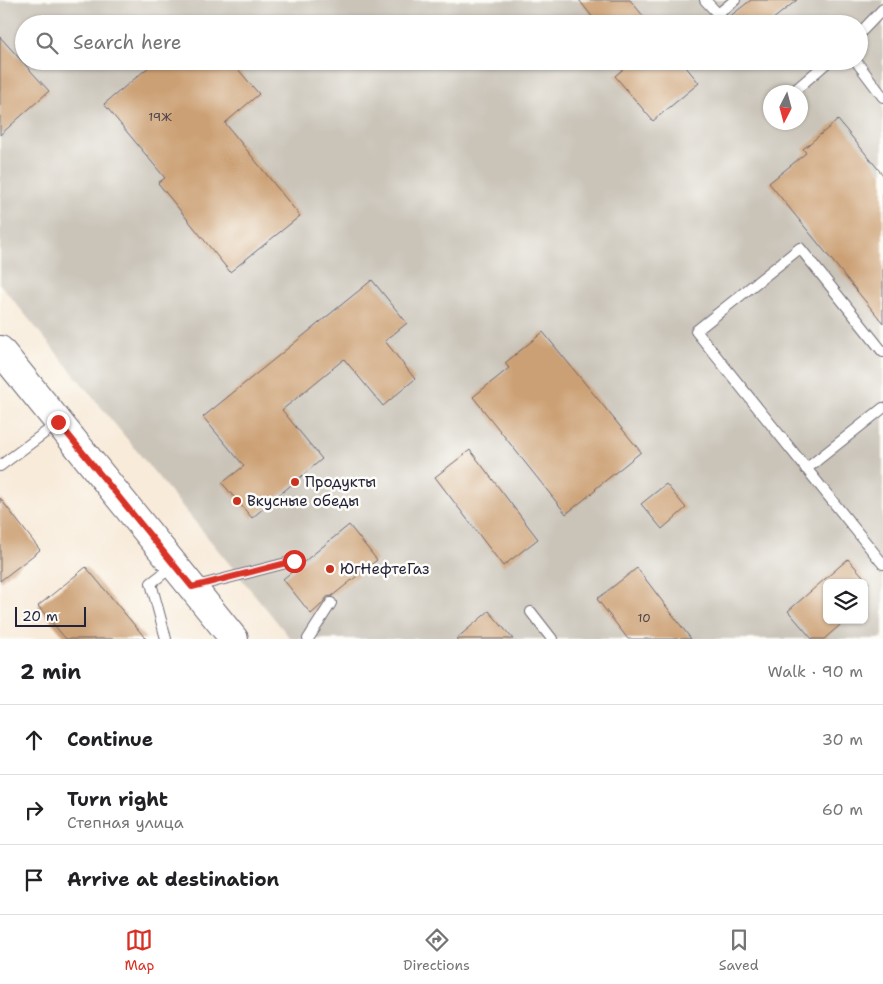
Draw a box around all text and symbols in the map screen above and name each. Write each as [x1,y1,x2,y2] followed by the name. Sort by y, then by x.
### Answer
[15,15,868,70] search box
[33,29,61,57] icon: search
[73,30,182,55] text: Search here
[763,85,808,130] north arrow
[148,109,172,125] house number: 19Ж
[47,411,70,434] route end
[305,472,376,492] place label: Продукты
[289,476,301,488] marker: Продукты
[247,491,359,511] place label: Вкусные обеды
[231,495,243,507] marker: Вкусные обеды
[283,550,306,573] route start
[340,559,430,579] place label: ЮгНефтеГаз
[324,563,336,575] marker: ЮгНефтеГаз
[823,579,868,624] map controls
[823,579,868,624] button: layers
[15,604,86,627] scale bar
[22,607,58,625] text: 20 m
[637,610,651,626] house number: 10
[20,658,81,686] text: 2 min
[768,661,863,682] text: Walk · 90 m
[20,726,48,754] icon: ahead
[67,727,153,752] text: Continue
[822,729,863,750] text: 30 m
[67,787,168,812] text: Turn right
[20,796,48,824] icon: right
[822,799,863,820] text: 60 m
[67,812,184,833] text: Степная улица
[20,866,48,894] icon: arrive
[67,867,279,892] text: Arrive at destination
[124,926,154,974] tab: Map
[403,926,470,974] tab: Directions
[719,926,759,974] tab: Saved

